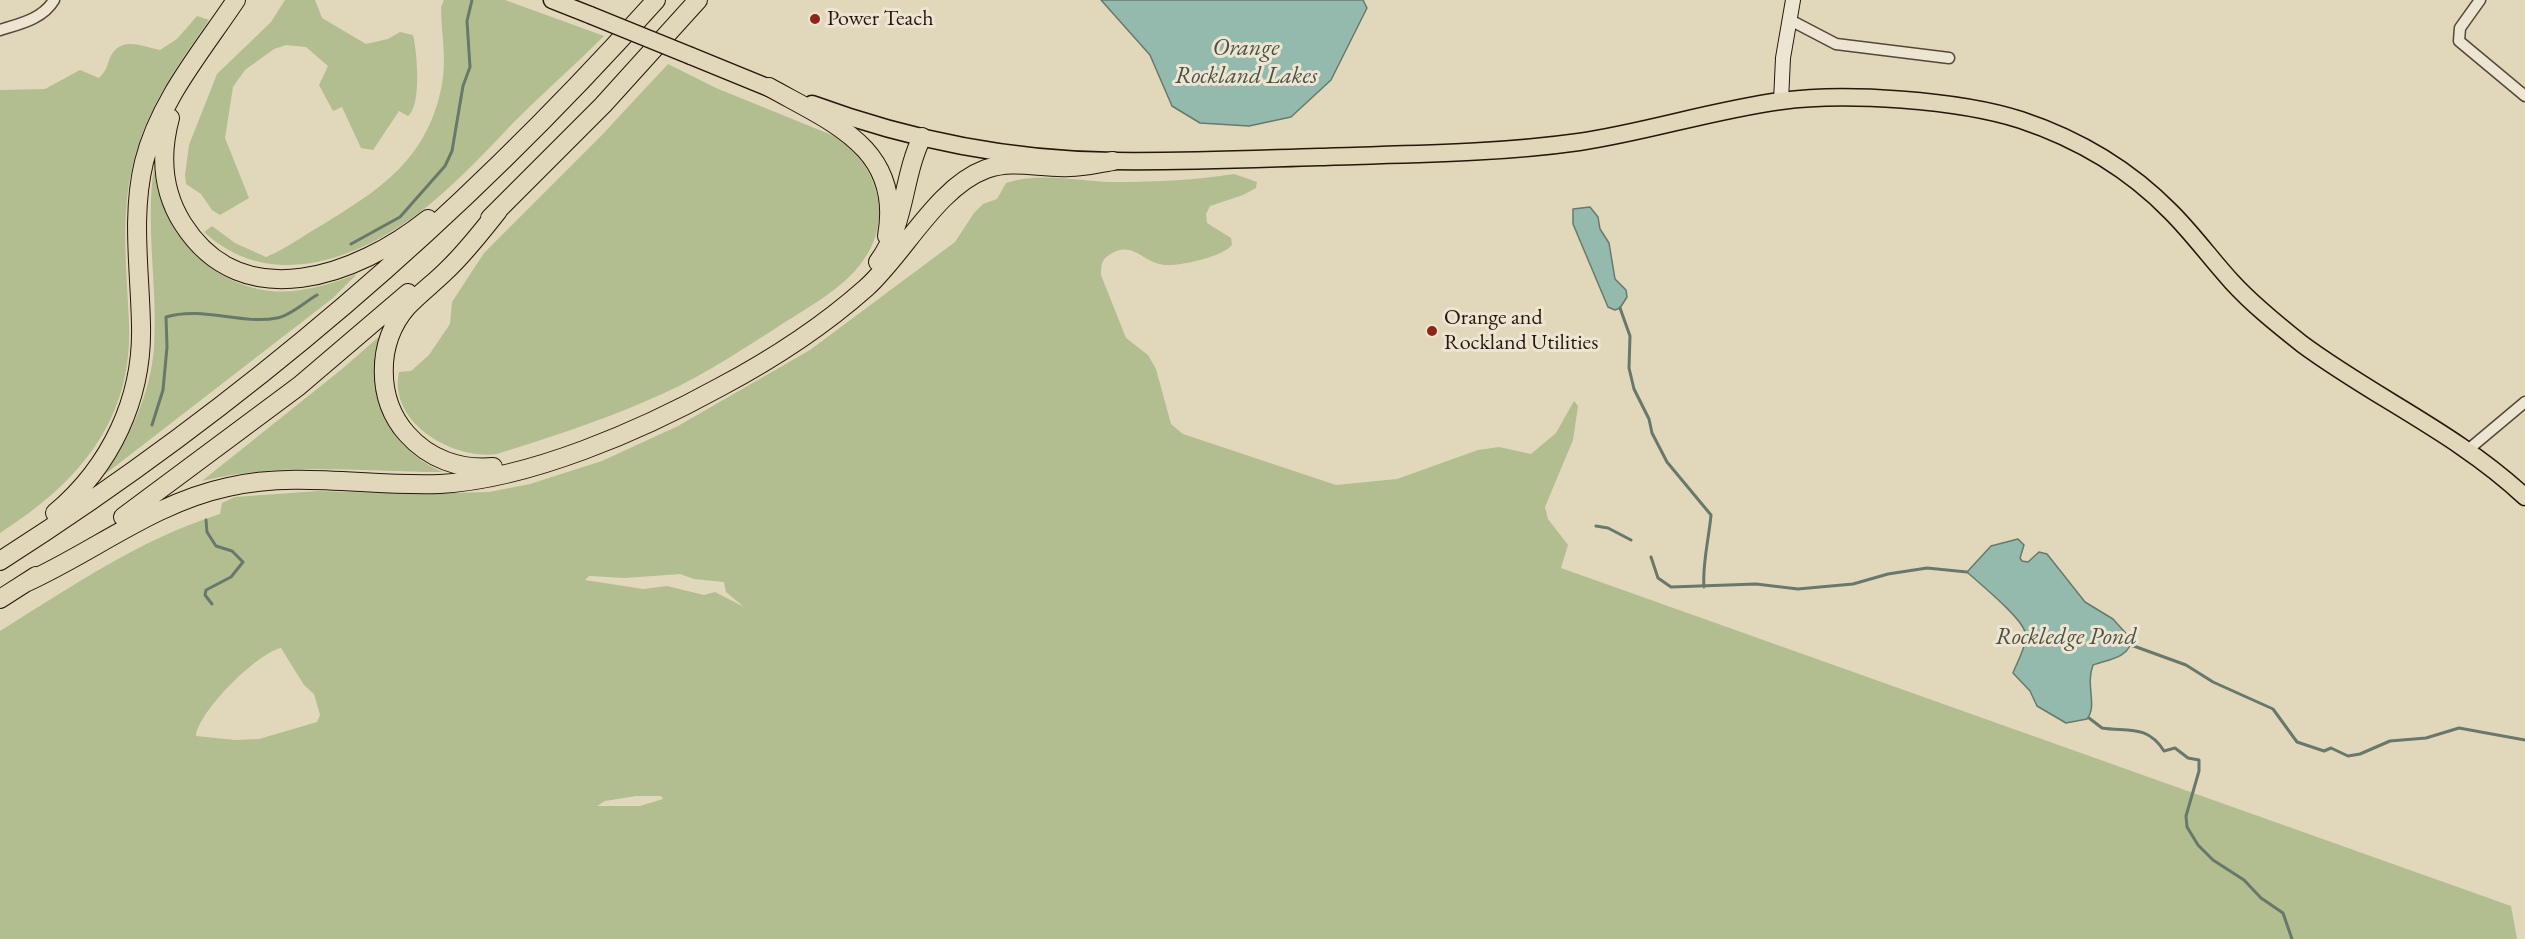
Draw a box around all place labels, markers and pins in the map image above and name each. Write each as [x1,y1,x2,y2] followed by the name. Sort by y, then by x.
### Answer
[827,6,934,32] place label: Power Teach
[808,12,822,26] marker: Power Teach
[1444,305,1598,356] place label: Orange and Rockland Utilities
[1425,324,1439,338] marker: Orange and Rockland Utilities

